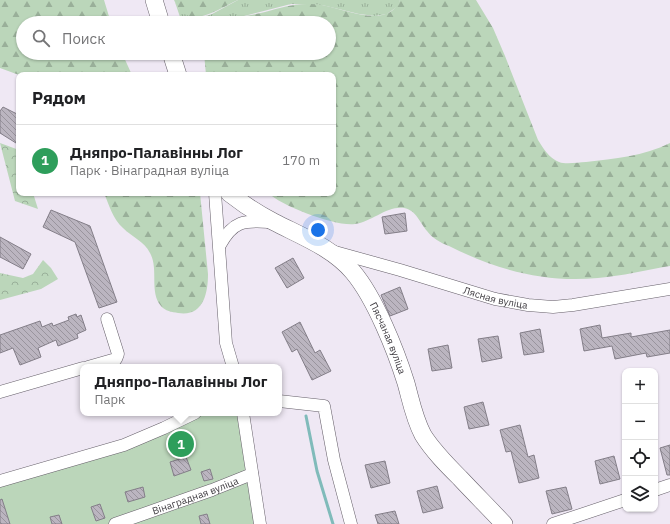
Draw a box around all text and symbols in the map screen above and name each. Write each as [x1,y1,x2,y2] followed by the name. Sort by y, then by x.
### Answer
[16,16,336,60] search box
[30,27,52,49] icon: search
[62,29,105,48] text: Поиск
[32,87,86,109] text: Рядом
[70,143,243,162] text: Дняпро-Палавінны Лог
[41,152,49,169] text: 1
[282,152,320,169] text: 170 m
[70,162,229,179] text: Парк · Вінаградная вуліца
[308,220,328,240] your location
[462,283,530,311] street label: Лясная вуліца
[367,300,409,376] street label: Пясчаная вуліца
[80,364,282,416] popup
[622,368,658,512] map controls
[622,368,658,404] button: +
[95,372,267,391] text: Дняпро-Палавінны Лог
[95,391,125,408] text: Парк
[622,404,658,440] button: −
[168,429,194,459] pin: 1
[622,440,658,476] button: locate
[150,473,241,517] street label: Вінаградная вуліца
[622,476,658,512] button: layers

